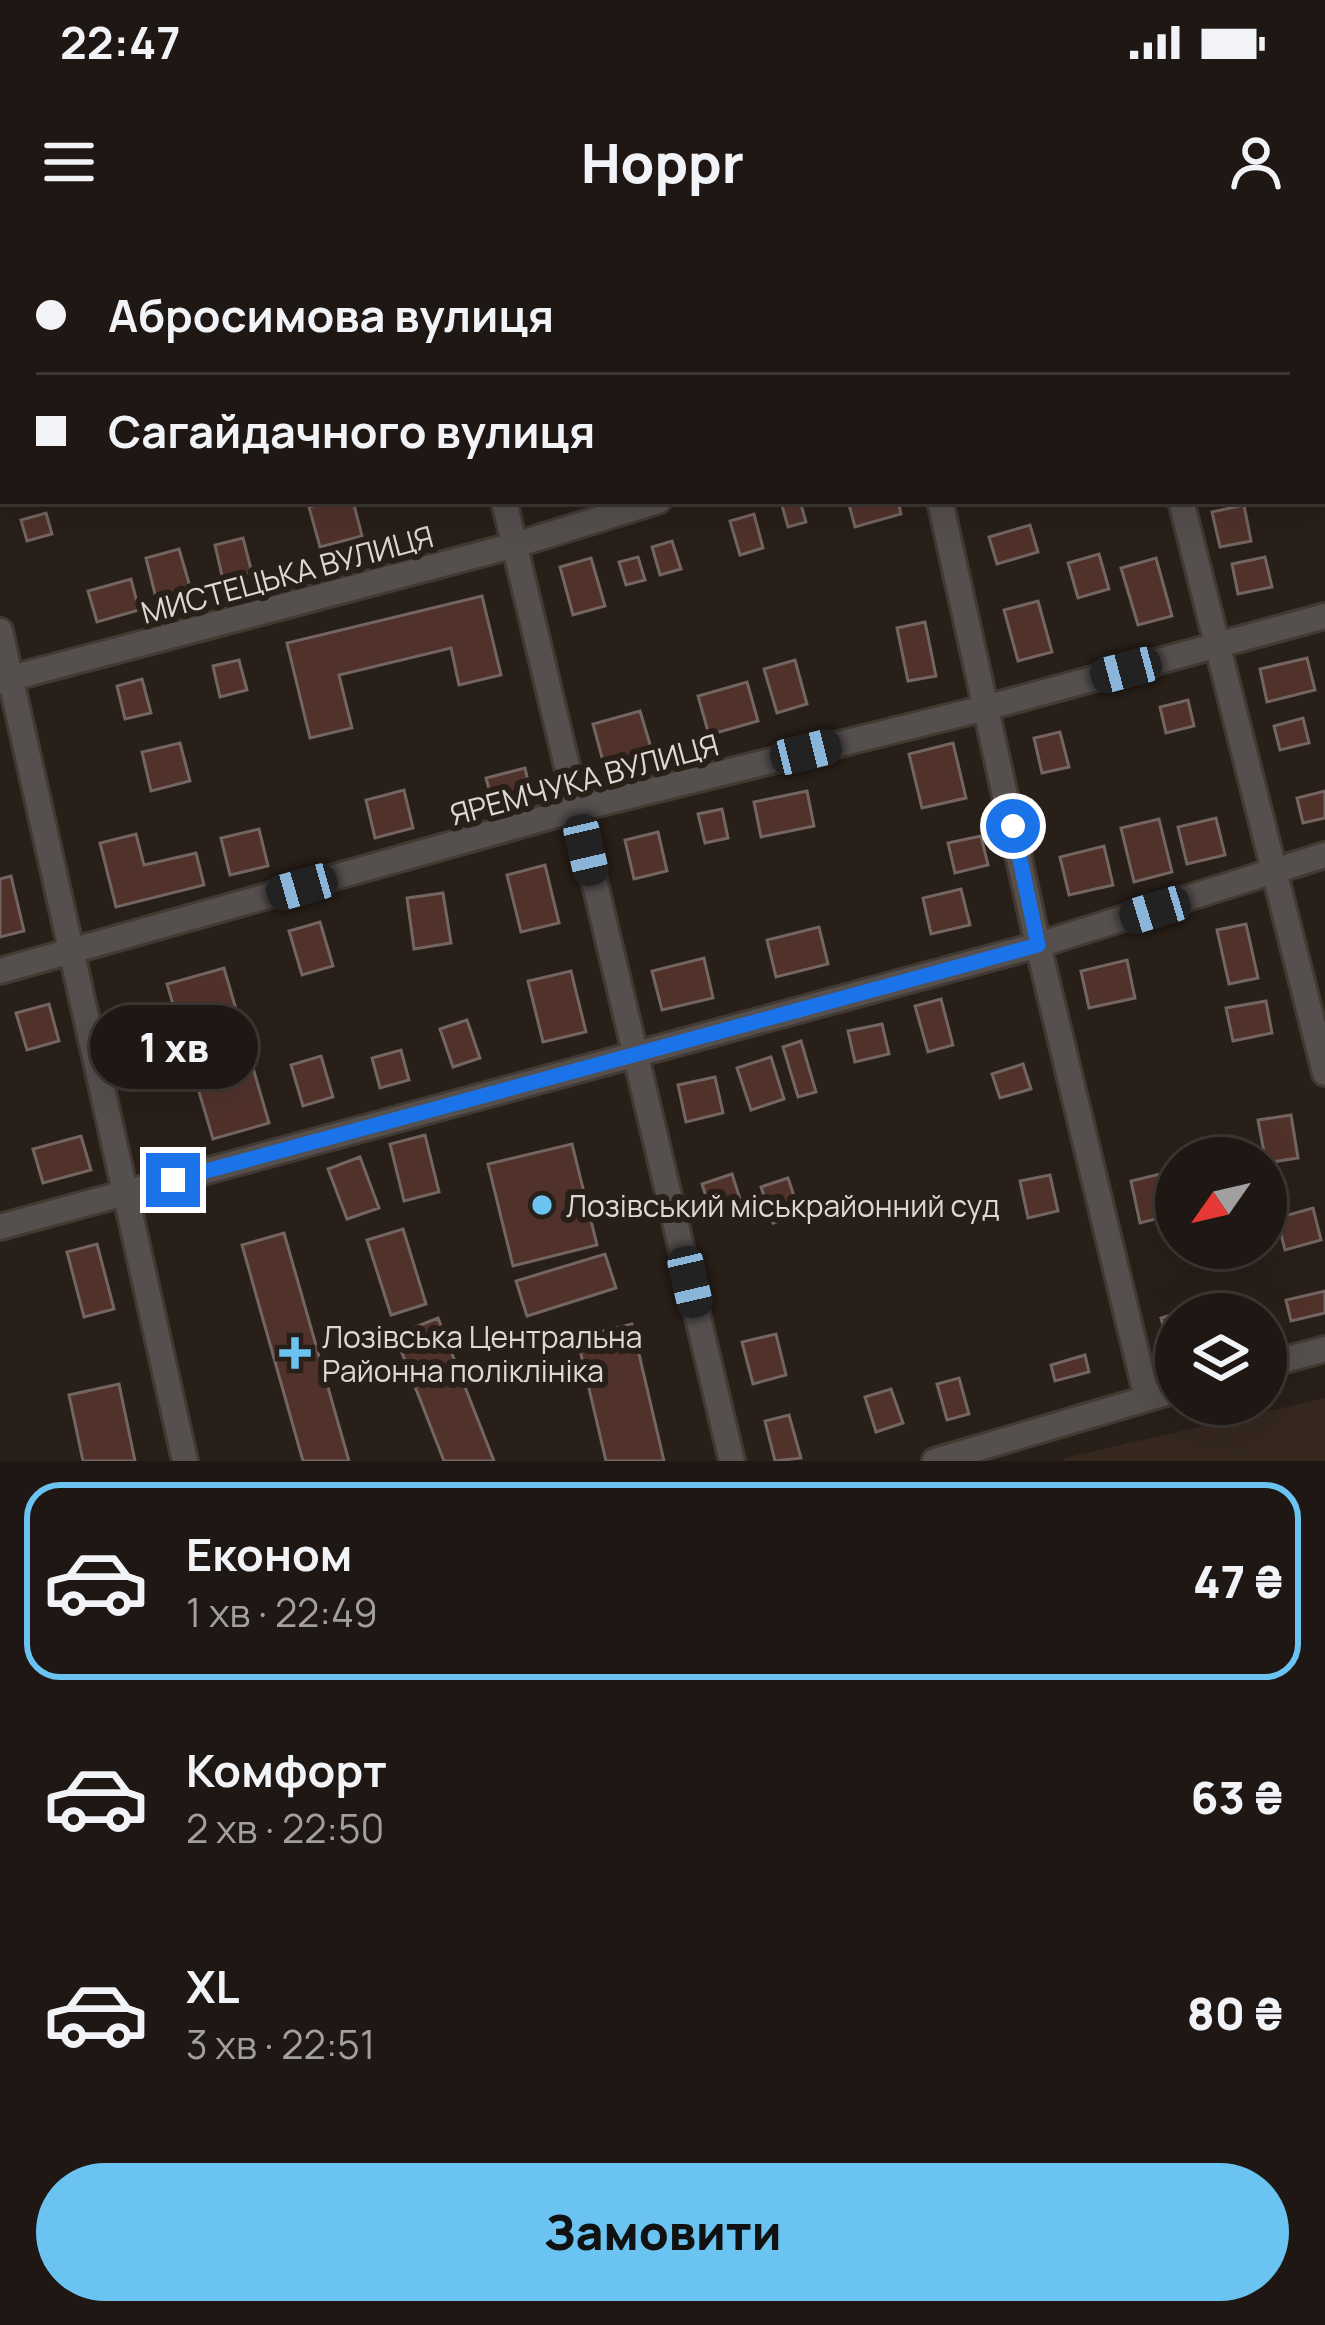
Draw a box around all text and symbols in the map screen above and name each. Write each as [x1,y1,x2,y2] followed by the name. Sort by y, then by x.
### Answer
[60,11,180,73] text: 22:47
[581,125,744,199] text: Hoppr
[36,129,102,195] icon: menu
[1223,129,1289,195] icon: person
[108,284,554,346] text: Абросимова вулиця
[108,400,595,462] text: Сагайдачного вулиця
[136,515,438,633] street label: МИСТЕЦЬКА ВУЛИЦЯ
[1087,643,1165,697] car
[445,723,723,835] street label: ЯРЕМЧУКА ВУЛИЦЯ
[767,726,845,778] car
[986,799,1040,853] route start
[560,811,612,889] car
[262,860,342,914] car
[1115,882,1195,938] car
[89,1006,257,1090] callout: 1 хв
[139,1020,209,1074] text: 1 хв
[1155,1137,1287,1269] north arrow
[1155,1137,1287,1425] map controls
[146,1153,200,1207] route end
[566,1185,1000,1226] place label: Лозівський міськрайонний суд
[529,1192,555,1218] marker: Лозівський міськрайонний суд
[664,1243,716,1321] car
[1155,1293,1287,1425] button: layers
[322,1316,643,1391] place label: Лозівська Центральна Районна поліклініка
[279,1337,311,1369] marker: Лозівська Центральна Районна поліклініка
[186,1523,352,1585] text: Економ
[42,1527,150,1635] icon: car
[1193,1550,1283,1612] text: 47 ₴
[186,1585,378,1639] text: 1 хв · 22:49
[186,1739,387,1801] text: Комфорт
[42,1743,150,1851] icon: car
[1191,1766,1283,1828] text: 63 ₴
[186,1801,384,1855] text: 2 хв · 22:50
[186,1955,240,2017] text: XL
[42,1959,150,2067] icon: car
[1187,1982,1283,2044] text: 80 ₴
[186,2017,375,2071] text: 3 хв · 22:51
[36,2163,1289,2301] button: Замовити

